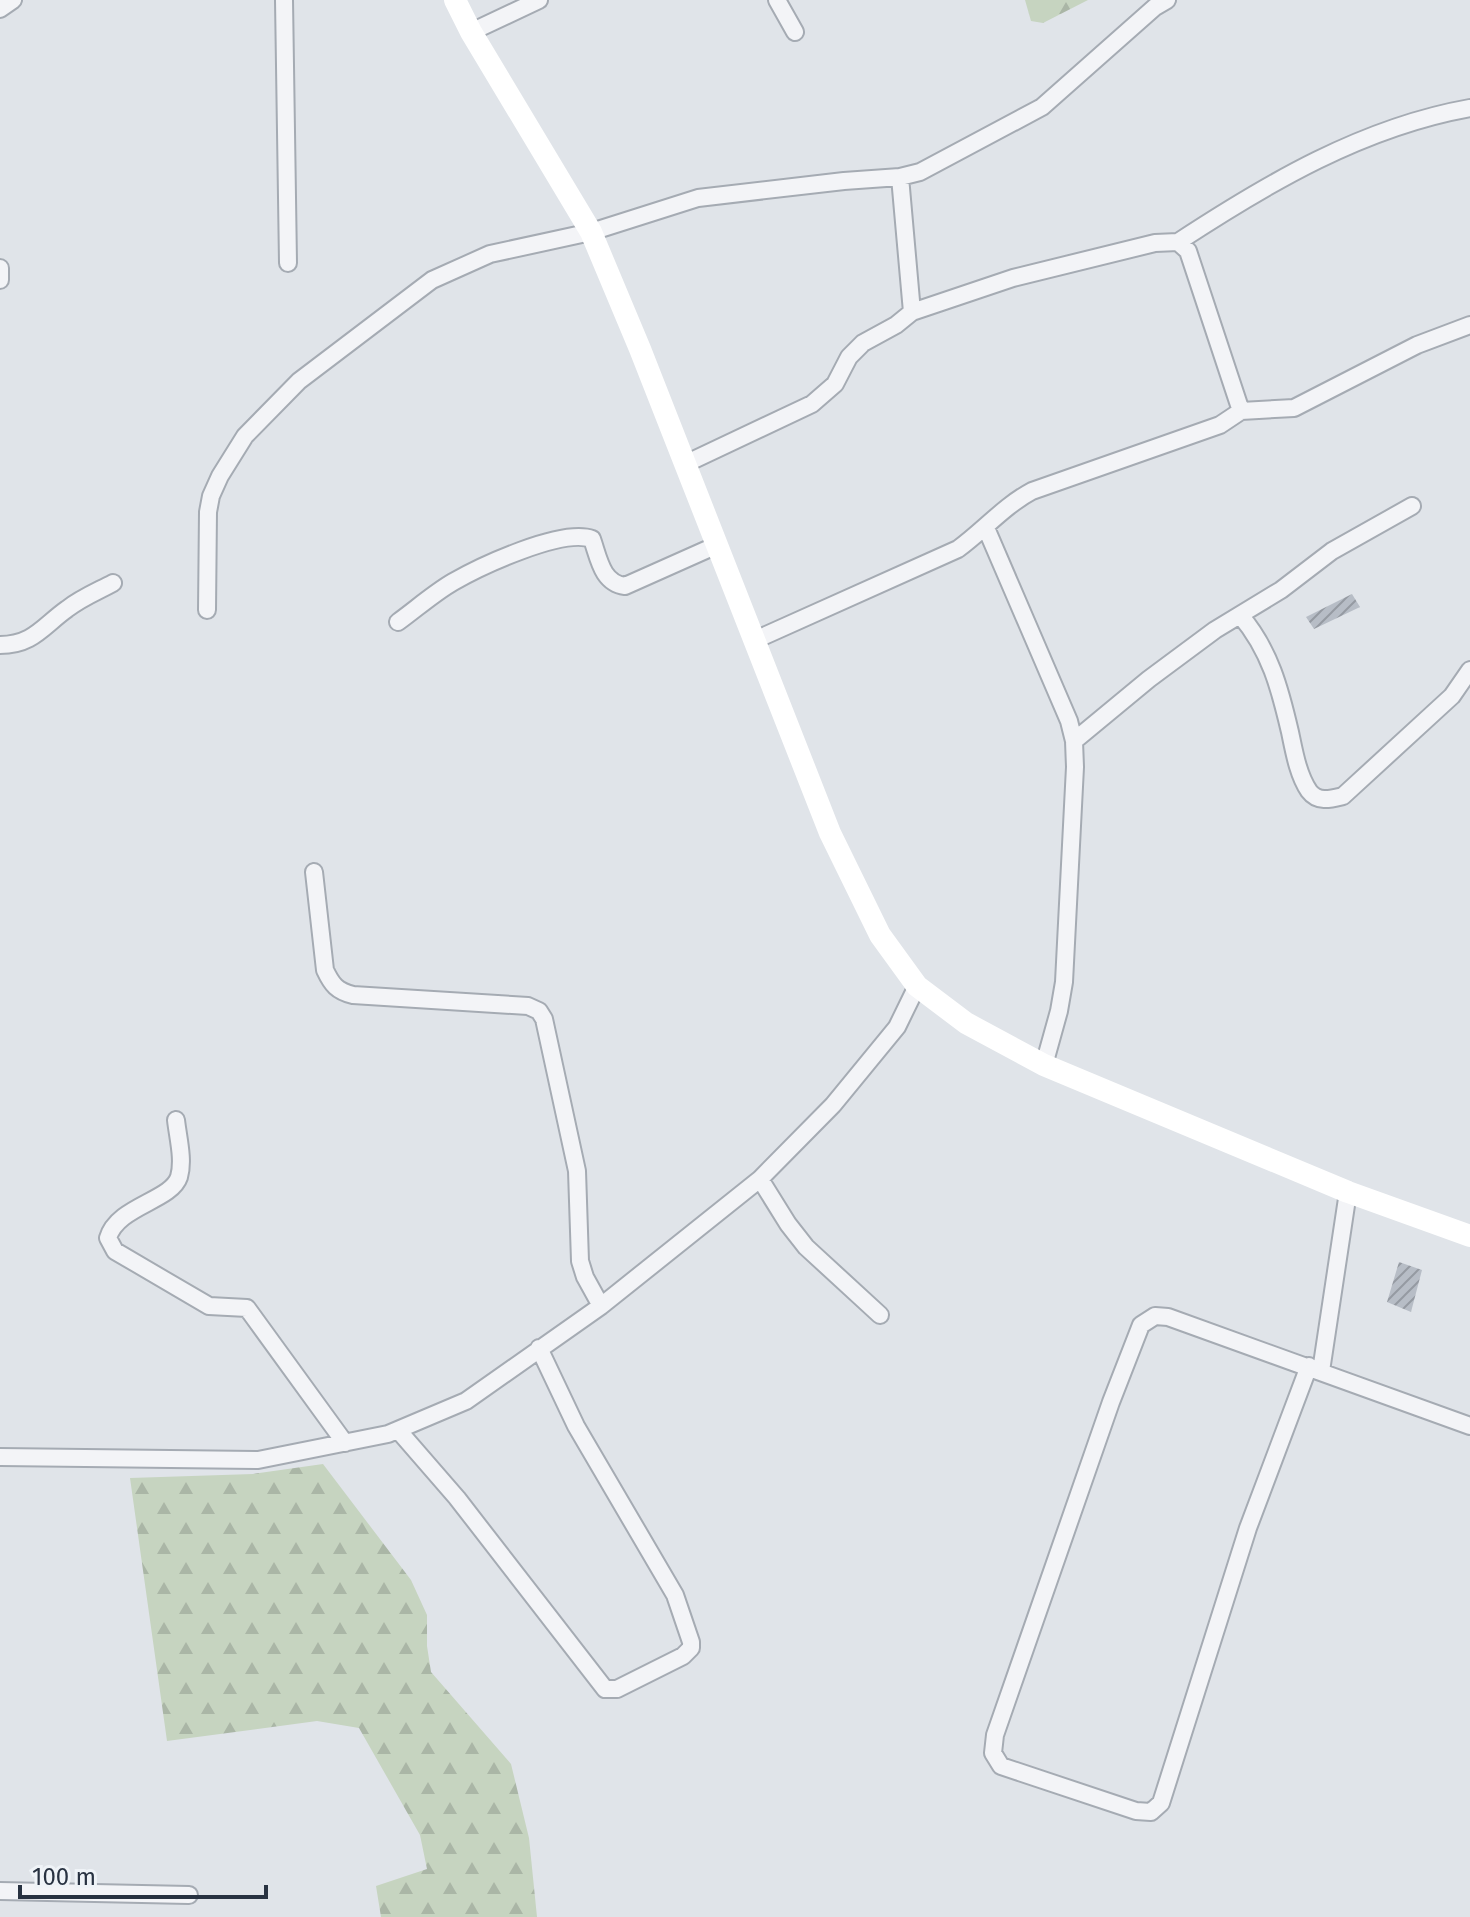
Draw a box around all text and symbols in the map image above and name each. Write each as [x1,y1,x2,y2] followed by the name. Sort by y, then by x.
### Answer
[20,1849,266,1899] scale bar
[32,1863,96,1891] text: 100 m

